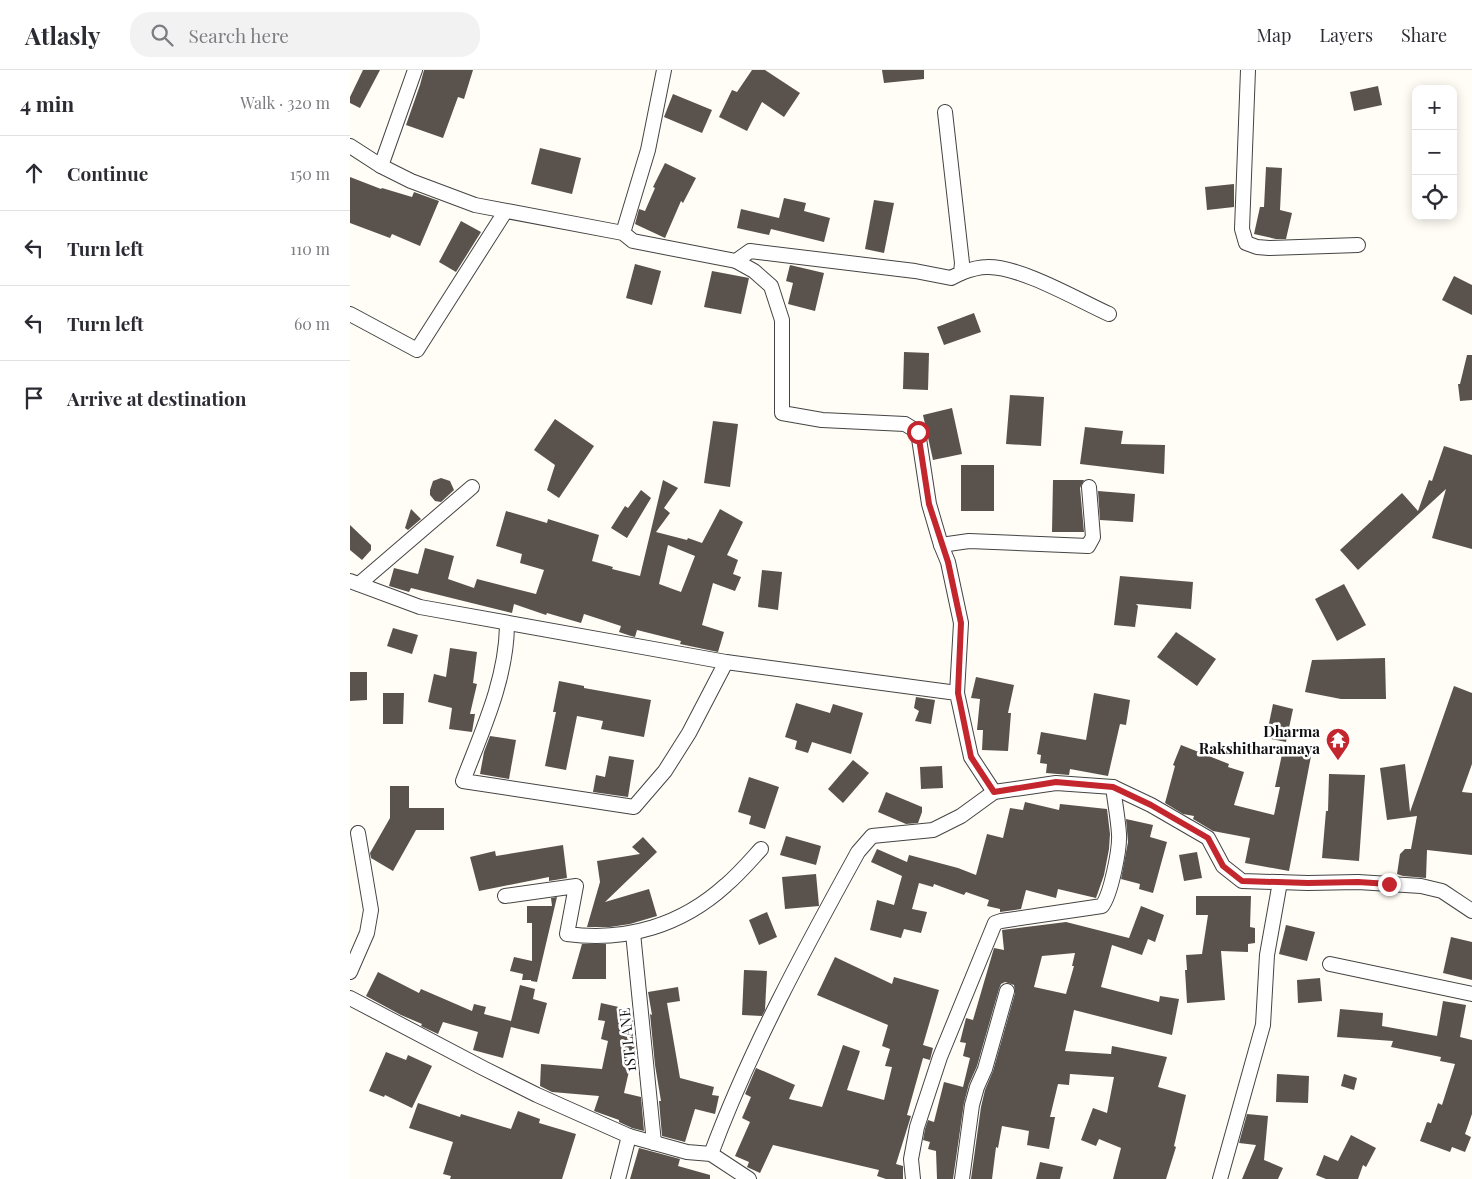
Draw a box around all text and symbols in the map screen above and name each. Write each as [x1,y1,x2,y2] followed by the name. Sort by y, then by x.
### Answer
[130,12,480,57] search box
[25,19,100,51] text: Atlasly
[148,21,176,49] icon: search
[188,22,289,48] text: Search here
[1256,23,1291,47] text: Map
[1319,23,1373,47] text: Layers
[1401,23,1447,47] text: Share
[1412,85,1457,220] map controls
[1412,85,1457,130] button: +
[20,89,74,117] text: 4 min
[240,92,330,113] text: Walk · 320 m
[1412,130,1457,175] button: −
[20,159,48,187] icon: ahead
[67,160,148,186] text: Continue
[290,163,330,184] text: 150 m
[1412,175,1457,220] button: locate
[20,234,48,262] icon: left
[67,235,144,261] text: Turn left
[290,238,330,259] text: 110 m
[20,309,48,337] icon: left
[67,310,144,336] text: Turn left
[294,313,330,334] text: 60 m
[20,384,48,412] icon: arrive
[67,385,247,411] text: Arrive at destination
[907,421,930,444] route start
[1199,721,1320,758] place label: Dharma Rakshitharamaya
[1325,727,1351,761] temple icon: Dharma Rakshitharamaya
[1378,873,1401,896] route end
[614,1007,640,1073] street label: 1ST LANE

